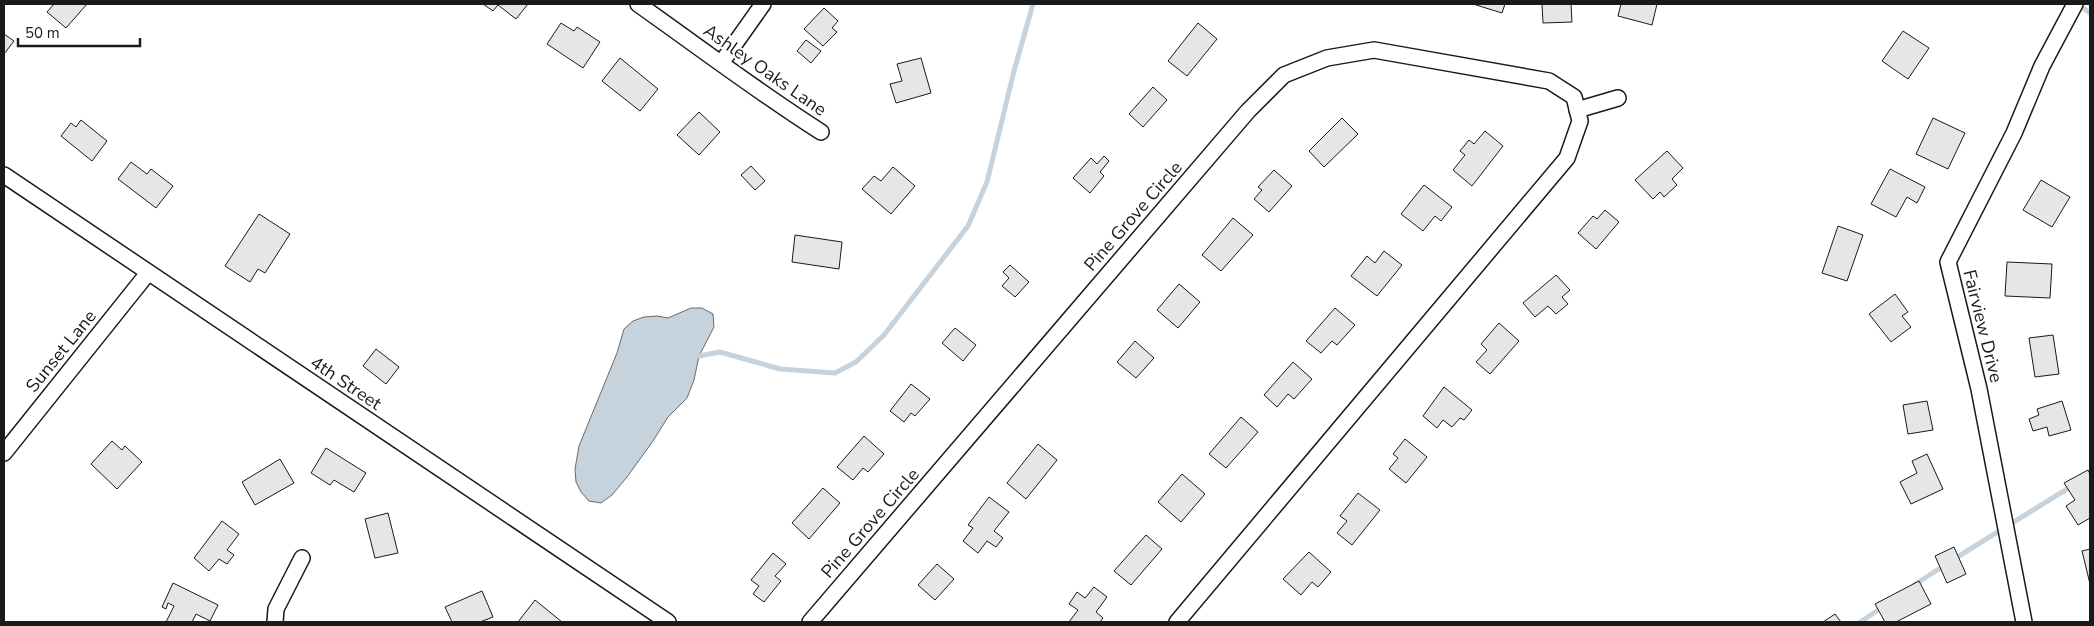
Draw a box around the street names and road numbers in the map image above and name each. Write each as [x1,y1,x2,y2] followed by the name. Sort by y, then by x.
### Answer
[699,19,831,121] street label: Ashley Oaks Lane
[1079,156,1187,276] street label: Pine Grove Circle
[1957,267,2009,385] street label: Fairview Drive
[20,305,102,397] street label: Sunset Lane
[306,350,387,416] street label: 4th Street
[816,463,924,583] street label: Pine Grove Circle

